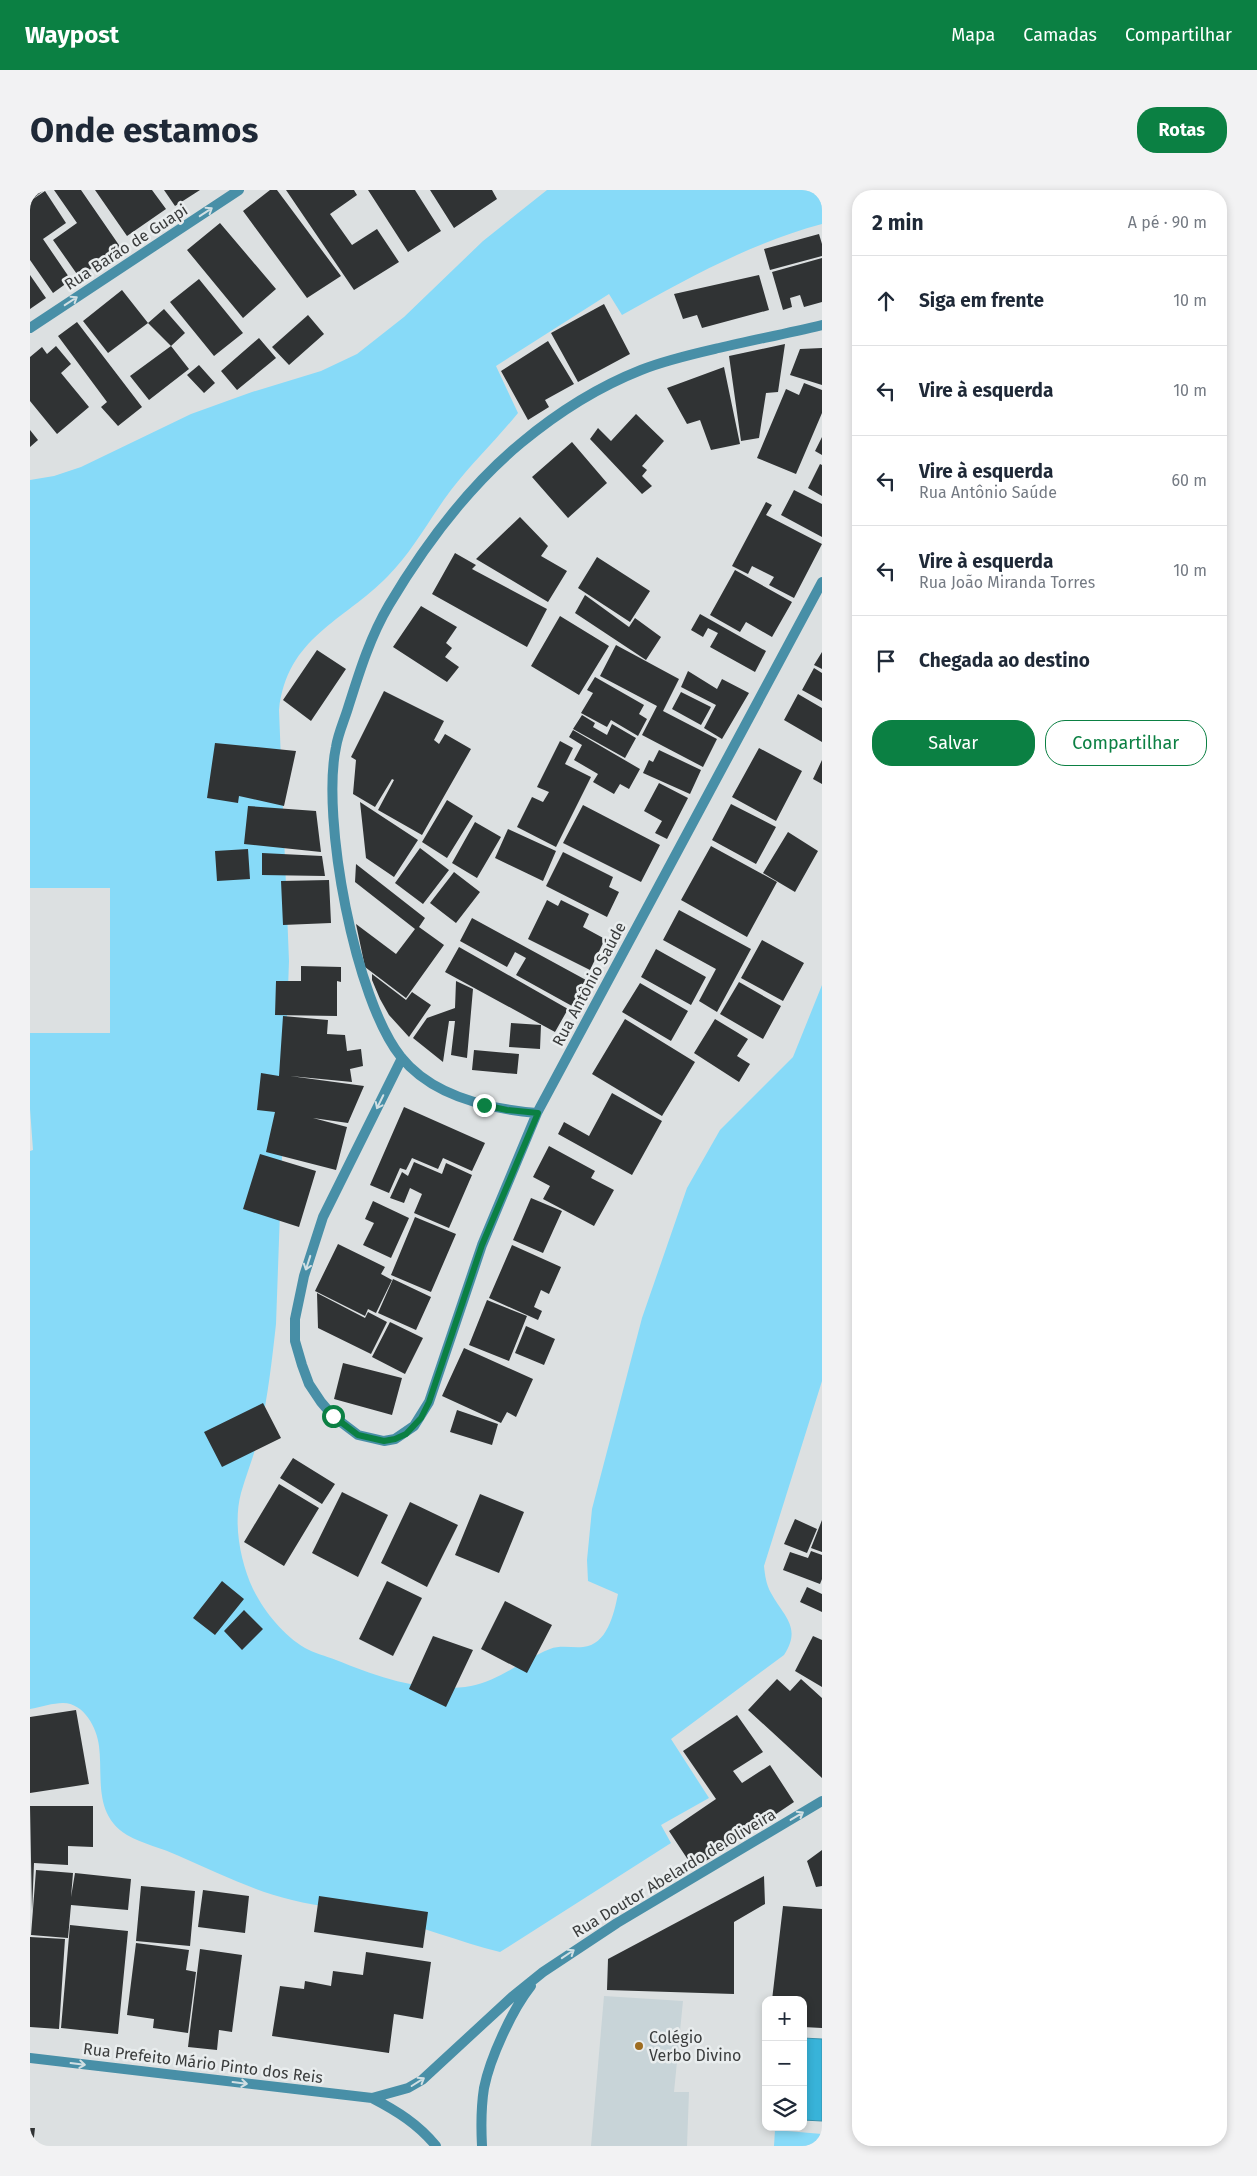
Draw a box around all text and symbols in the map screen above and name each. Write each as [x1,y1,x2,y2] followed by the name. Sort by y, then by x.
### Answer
[25,21,119,49] text: Waypost
[951,24,995,46] text: Mapa
[1023,24,1097,46] text: Camadas
[1125,24,1232,46] text: Compartilhar
[1137,107,1227,153] button: Rotas
[30,109,258,151] text: Onde estamos
[61,200,191,294] street label: Rua Barão de Guapi
[199,207,213,217] one-way arrow
[872,210,924,236] text: 2 min
[1128,213,1207,232] text: A pé · 90 m
[872,287,900,315] icon: ahead
[919,289,1044,312] text: Siga em frente
[1173,291,1207,310] text: 10 m
[63,296,77,306] one-way arrow
[872,377,900,405] icon: left
[919,379,1053,402] text: Vire à esquerda
[1173,381,1207,400] text: 10 m
[919,460,1053,483] text: Vire à esquerda
[872,467,900,495] icon: left
[1172,471,1207,490] text: 60 m
[919,483,1057,502] text: Rua Antônio Saúde
[919,550,1053,573] text: Vire à esquerda
[872,557,900,585] icon: left
[1173,561,1207,580] text: 10 m
[919,573,1095,592] text: Rua João Miranda Torres
[872,647,900,675] icon: arrive
[919,649,1090,672] text: Chegada ao destino
[872,720,1035,766] button: Salvar
[1045,720,1207,766] button: Compartilhar
[548,919,630,1049] street label: Rua Antônio Saúde
[375,1094,384,1109] one-way arrow
[473,1094,496,1117] route end
[303,1255,312,1271] one-way arrow
[322,1405,345,1428] route start
[569,1805,779,1941] street label: Rua Doutor Abelardo de Oliveira
[789,1811,803,1821] one-way arrow
[561,1949,575,1960] one-way arrow
[762,1996,807,2131] map controls
[762,1996,807,2041] button: +
[649,2028,741,2065] place label: Colégio Verbo Divino
[82,2039,324,2087] street label: Rua Prefeito Mário Pinto dos Reis
[633,2040,645,2052] marker: Colégio Verbo Divino
[762,2041,807,2086] button: −
[70,2059,86,2069] one-way arrow
[410,2076,424,2086] one-way arrow
[232,2078,248,2088] one-way arrow
[762,2086,807,2131] button: layers

